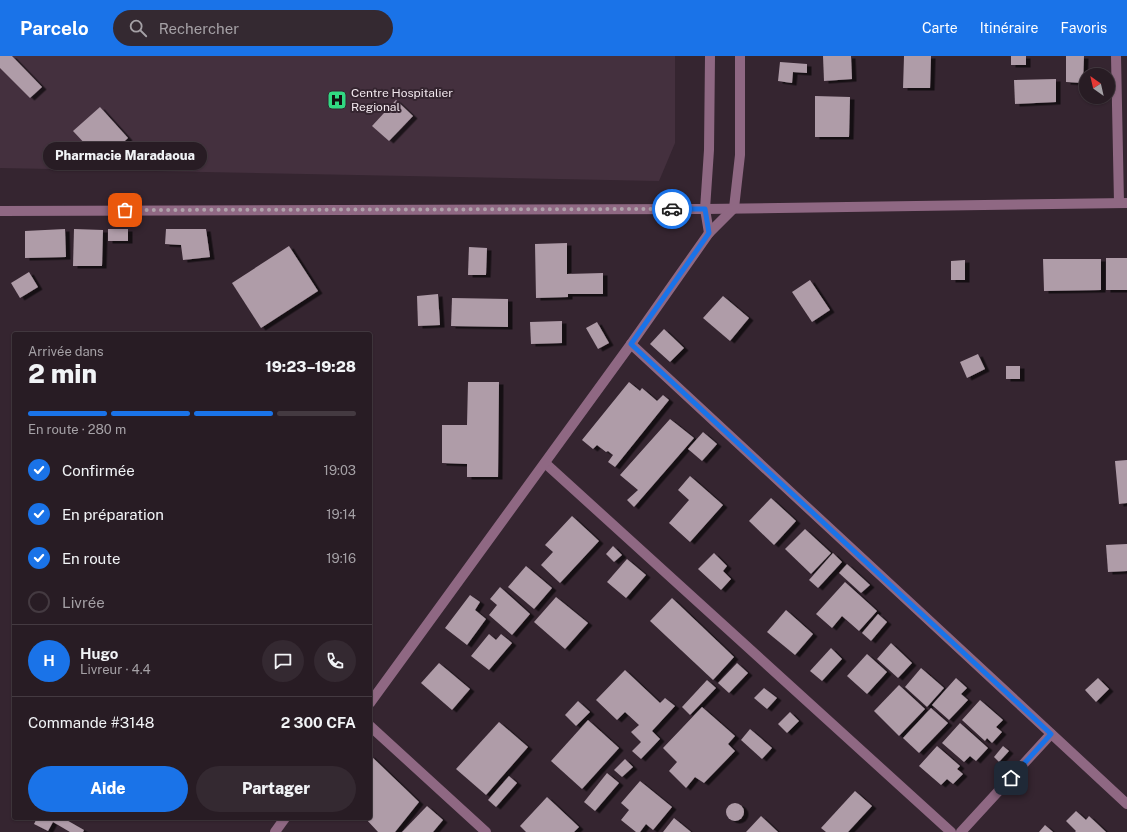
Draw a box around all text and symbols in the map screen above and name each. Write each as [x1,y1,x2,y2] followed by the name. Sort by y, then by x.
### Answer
[113,10,393,46] search box
[20,17,89,39] text: Parcelo
[127,17,149,39] icon: search
[159,20,239,37] text: Rechercher
[922,20,958,36] text: Carte
[980,20,1038,36] text: Itinéraire
[1060,20,1107,36] text: Favoris
[1079,68,1115,104] north arrow
[1079,68,1115,104] map controls
[351,86,453,114] place label: Centre Hospitalier Regional
[326,89,348,111] hospital icon: Centre Hospitalier Regional
[43,142,207,170] callout: Pharmacie Maradaoua
[55,148,195,163] text: Pharmacie Maradaoua
[652,189,692,229] courier
[108,193,142,227] pin
[661,198,683,220] icon: car
[114,199,136,221] icon: bag
[28,344,104,359] text: Arrivée dans
[28,358,97,389] text: 2 min
[265,358,356,375] text: 19:23–19:28
[28,422,126,437] text: En route · 280 m
[28,459,50,481] icon: check
[62,462,135,479] text: Confirmée
[324,463,356,478] text: 19:03
[28,503,50,525] icon: check
[62,506,164,523] text: En préparation
[326,507,356,522] text: 19:14
[28,547,50,569] icon: check
[62,550,120,567] text: En route
[326,551,356,566] text: 19:16
[62,594,105,611] text: Livrée
[262,640,304,682] button: chat
[314,640,356,682] button: phone
[80,645,118,662] text: Hugo
[43,652,55,669] text: H
[80,662,151,677] text: Livreur · 4.4
[28,714,154,731] text: Commande #3148
[281,714,356,731] text: 2 300 CFA
[994,761,1028,795] pin
[28,766,188,812] button: Aide
[196,766,356,812] button: Partager
[1000,767,1022,789] icon: home

